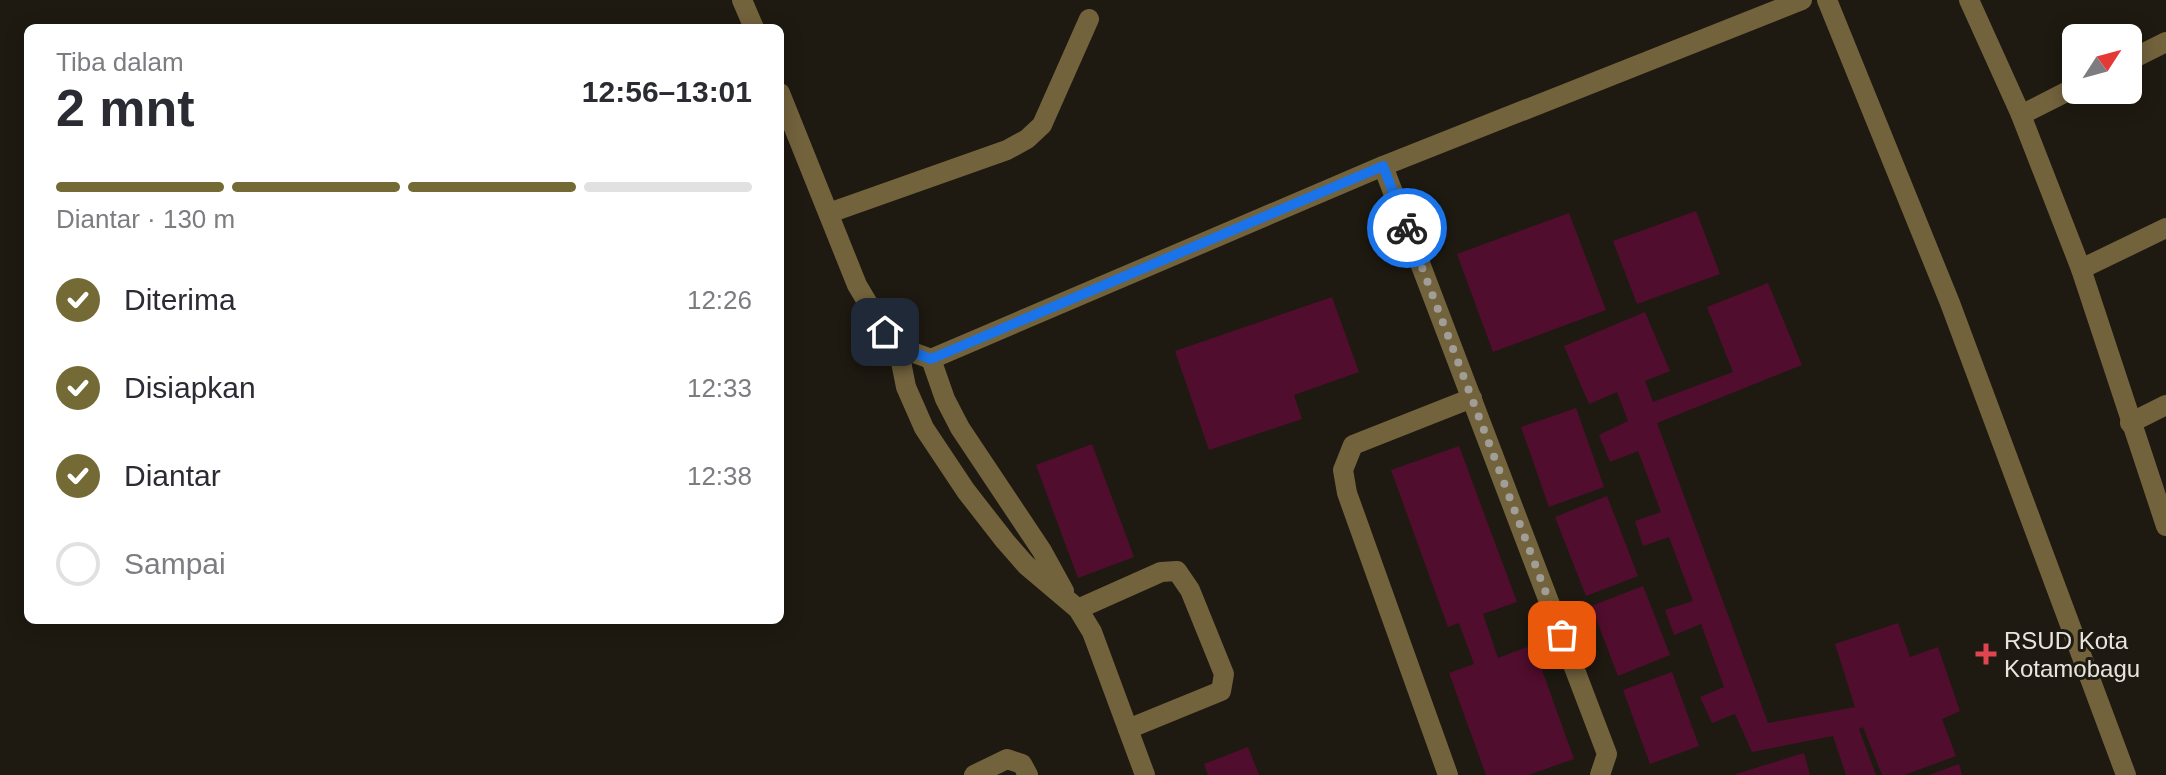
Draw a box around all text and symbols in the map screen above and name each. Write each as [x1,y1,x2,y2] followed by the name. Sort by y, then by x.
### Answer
[2062,24,2142,104] north arrow
[2062,24,2142,104] map controls
[56,47,184,77] text: Tiba dalam
[582,75,752,108] text: 12:56–13:01
[56,79,195,137] text: 2 mnt
[1367,188,1447,268] courier
[56,204,235,234] text: Diantar · 130 m
[1385,206,1429,250] icon: bike
[56,278,100,322] icon: check
[124,283,236,316] text: Diterima
[687,285,752,315] text: 12:26
[851,298,919,366] pin
[863,310,907,354] icon: home
[56,366,100,410] icon: check
[124,371,256,404] text: Disiapkan
[687,373,752,403] text: 12:33
[56,454,100,498] icon: check
[124,459,221,492] text: Diantar
[687,461,752,491] text: 12:38
[124,547,226,580] text: Sampai
[1528,601,1596,669] pin
[1540,613,1584,657] icon: bag
[2004,627,2140,682] place label: RSUD Kota Kotamobagu
[1975,643,1997,665] marker: RSUD Kota Kotamobagu

